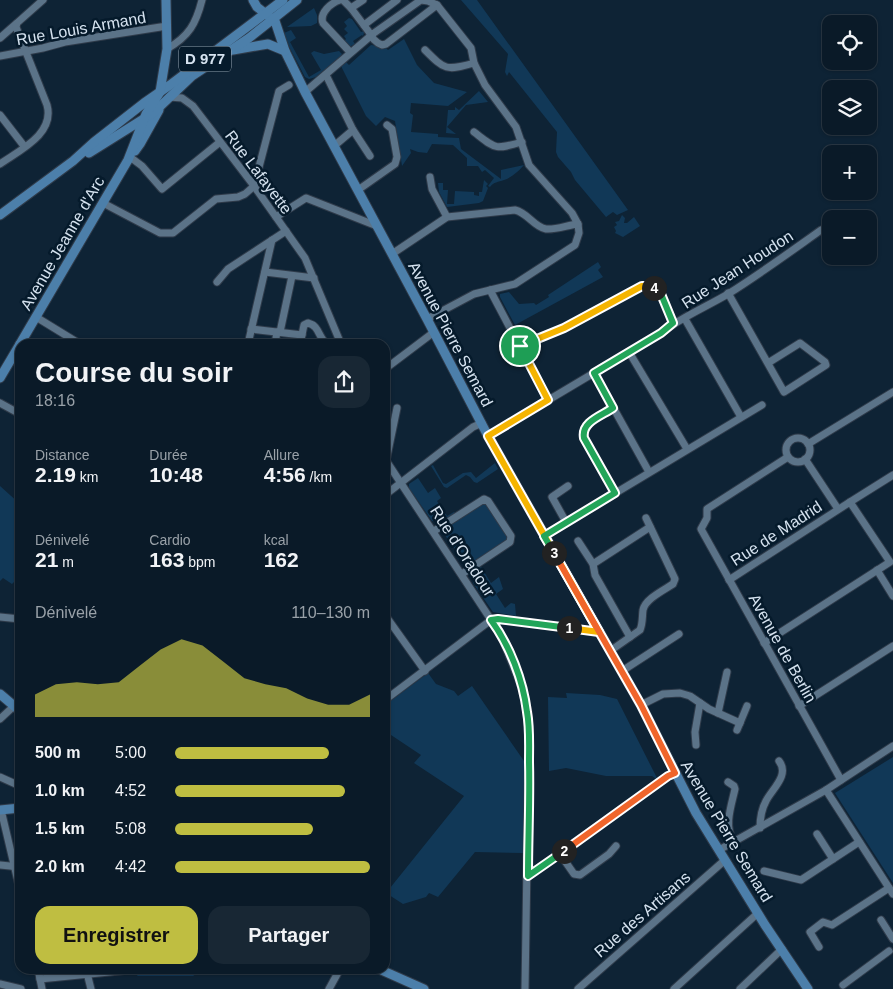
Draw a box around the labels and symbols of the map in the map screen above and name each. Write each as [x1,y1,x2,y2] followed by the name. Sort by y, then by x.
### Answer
[15,9,147,48] street label: Rue Louis Armand
[179,46,231,72] road number: D 977
[222,127,295,217] street label: Rue Lafayette
[17,173,108,313] street label: Avenue Jeanne d'Arc
[679,227,796,312] street label: Rue Jean Houdon
[405,259,496,410] street label: Avenue Pierre Semard
[642,276,666,300] pin: 4
[499,325,541,367] pin
[728,498,825,569] street label: Rue de Madrid
[427,503,499,600] street label: Rue d'Oradour
[542,540,566,566] pin: 3
[746,591,819,706] street label: Avenue de Berlin
[556,616,582,640] pin: 1
[678,758,775,905] street label: Avenue Pierre Semard
[552,838,576,864] pin: 2
[591,868,694,960] street label: Rue des Artisans

